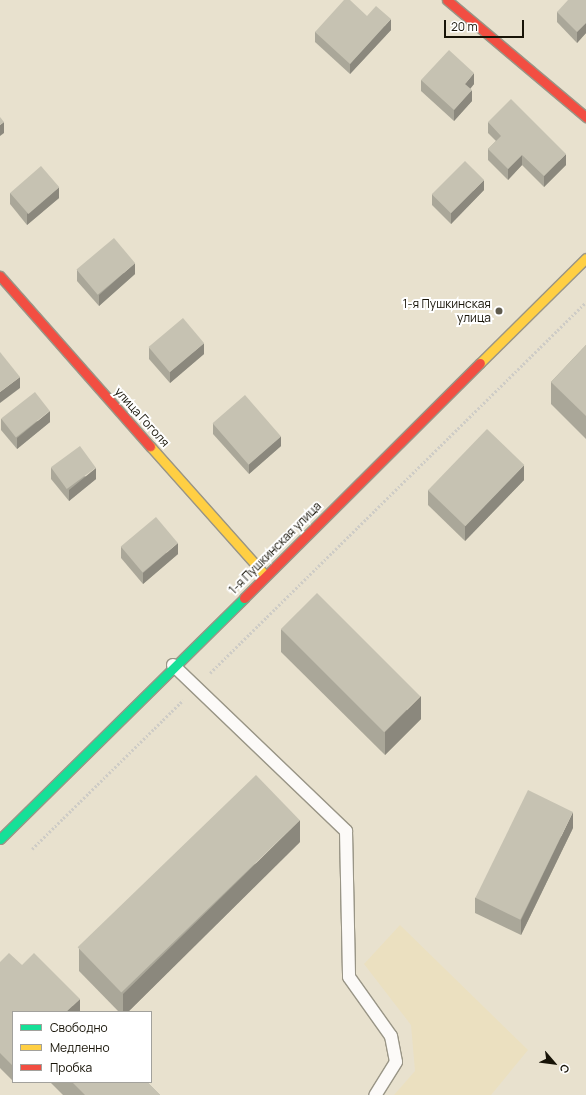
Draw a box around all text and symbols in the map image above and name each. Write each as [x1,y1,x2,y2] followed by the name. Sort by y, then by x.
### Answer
[446,12,526,38] scale bar
[451,18,478,35] text: 20 m
[403,297,491,325] place label: 1-я Пушкинская улица
[494,306,504,316] marker: 1-я Пушкинская улица
[112,384,172,450] street label: улица Гоголя
[226,499,324,597] street label: 1-я Пушкинская улица
[12,1011,152,1083] legend
[50,1019,108,1036] text: Свободно
[50,1039,110,1056] text: Медленно
[534,1043,574,1083] north arrow
[50,1059,92,1076] text: Пробка
[557,1062,574,1076] text: С

